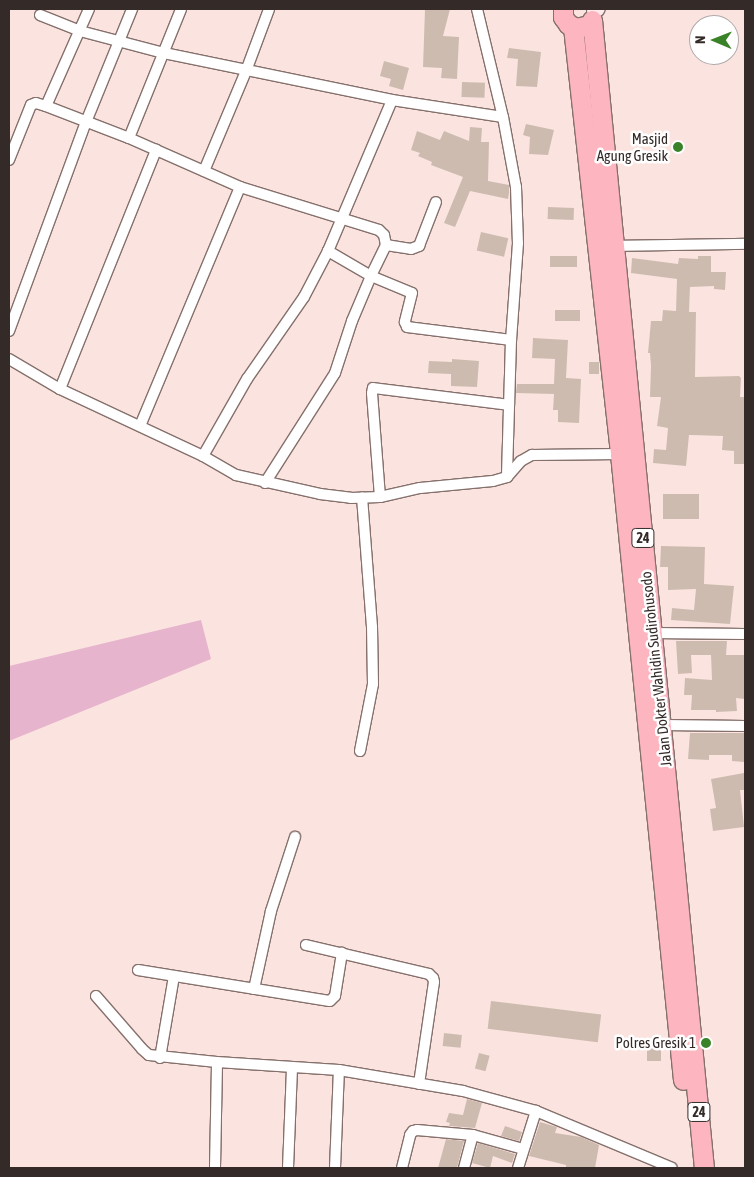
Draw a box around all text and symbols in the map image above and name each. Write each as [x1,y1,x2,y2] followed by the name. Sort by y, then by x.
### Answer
[689,15,739,65] north arrow
[692,35,708,44] text: N
[597,129,668,164] place label: Masjid Agung Gresik
[672,141,684,153] marker: Masjid Agung Gresik
[630,526,656,550] road number: 24
[637,571,675,767] street label: Jalan Dokter Wahidin Sudirohusodo
[616,1034,696,1052] place label: Polres Gresik 1
[700,1037,712,1049] marker: Polres Gresik 1
[686,1100,712,1124] road number: 24

